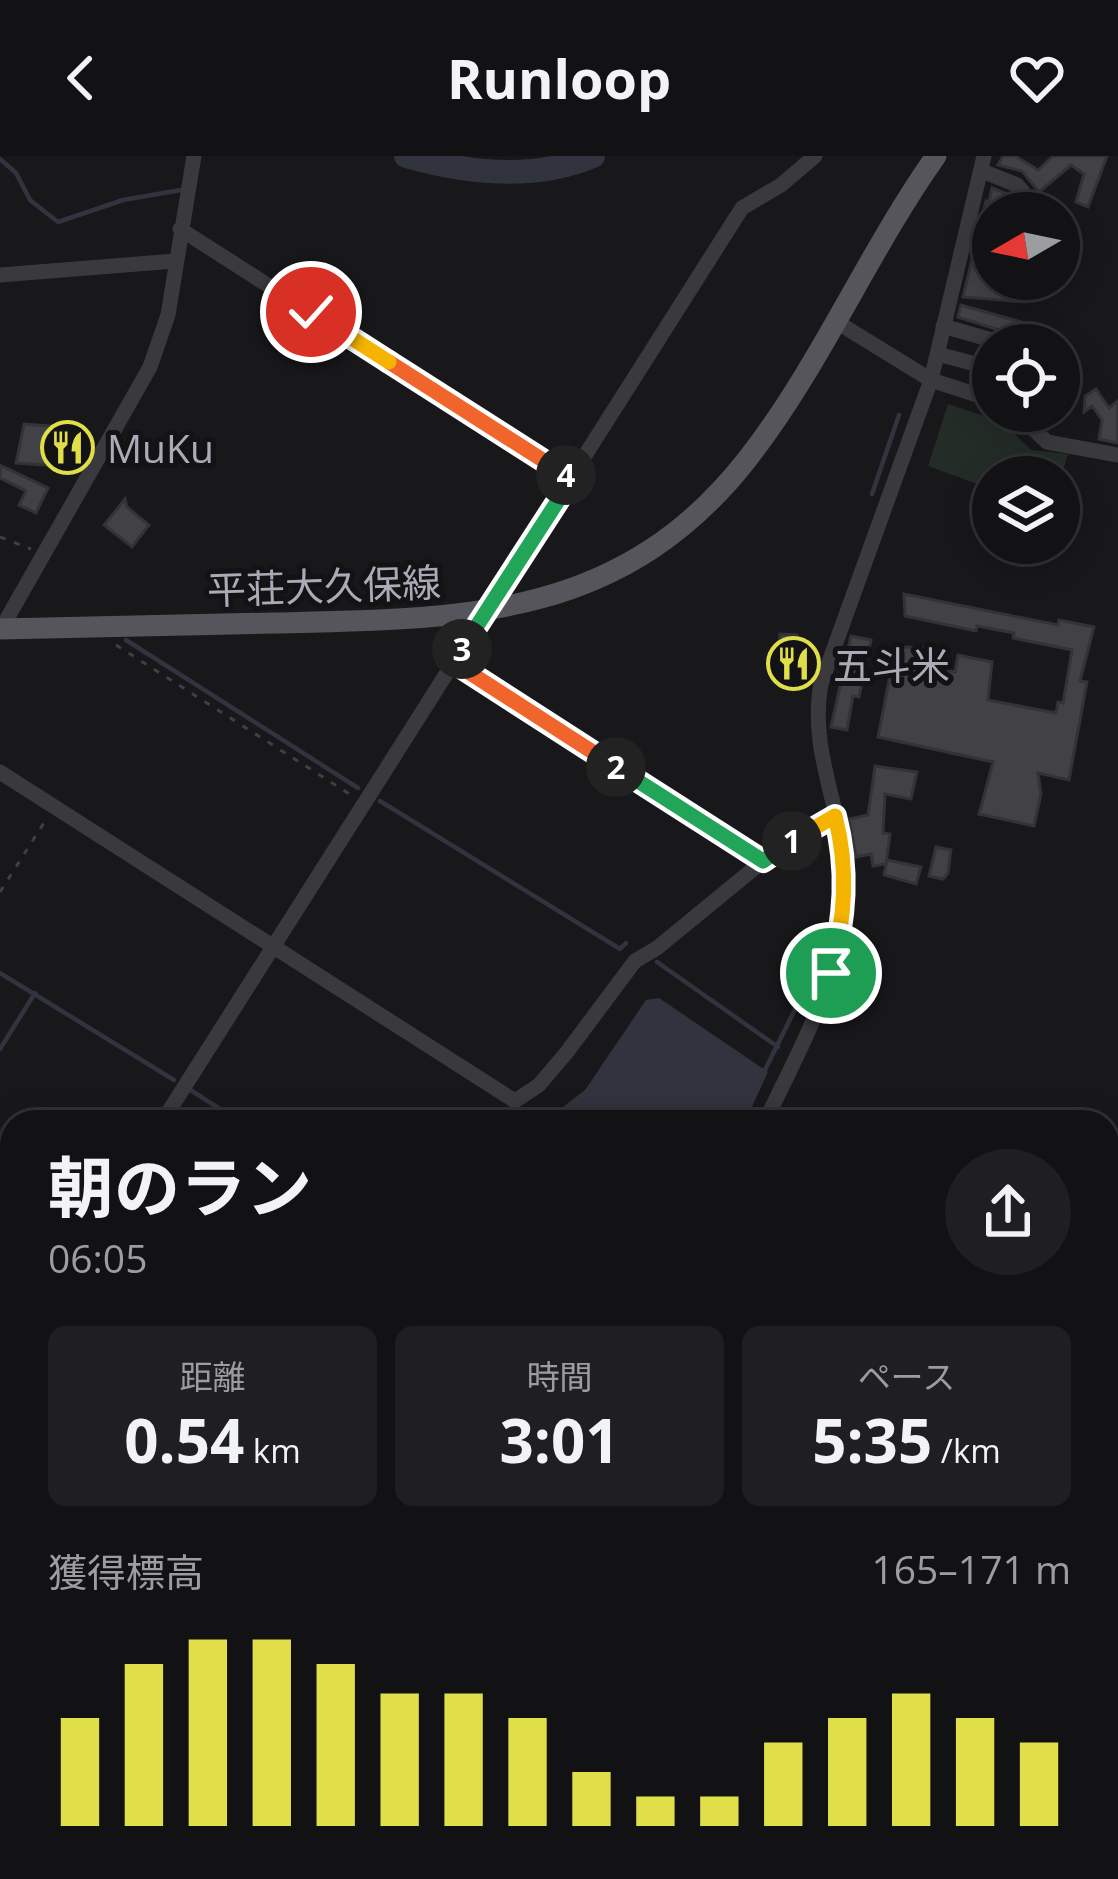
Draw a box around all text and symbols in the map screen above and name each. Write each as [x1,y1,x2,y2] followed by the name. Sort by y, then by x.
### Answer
[447,41,671,115] text: Runloop
[48,45,114,111] icon: back
[1004,45,1070,111] icon: heart
[972,192,1080,300] north arrow
[972,192,1080,564] map controls
[260,261,362,363] pin
[278,279,344,345] icon: check
[972,324,1080,432] button: locate
[40,419,96,475] restaurant icon: MuKu
[107,421,214,474] place label: MuKu
[536,445,596,505] pin: 4
[557,452,575,497] text: 4
[972,456,1080,564] button: layers
[206,554,442,616] street label: 平荘大久保線
[432,619,492,679] pin: 3
[453,626,471,671] text: 3
[766,636,822,692] restaurant icon: 五斗米
[833,638,950,691] place label: 五斗米
[586,737,646,797] pin: 2
[607,744,625,789] text: 2
[762,811,822,871] pin: 1
[783,818,801,863] text: 1
[780,922,882,1024] pin
[798,940,864,1006] icon: arrive
[48,1141,312,1231] text: 朝のラン
[945,1149,1071,1275] button: share
[48,1231,147,1284] text: 06:05
[180,1354,246,1399] text: 距離
[527,1354,593,1399] text: 時間
[858,1354,955,1399] text: ペース
[124,1399,244,1481] text: 0.54
[499,1399,620,1481] text: 3:01
[812,1399,932,1481] text: 5:35
[244,1428,301,1473] text: km
[932,1428,1001,1473] text: /km
[871,1542,1071,1595] text: 165–171 m
[48,1545,204,1598] text: 獲得標高

